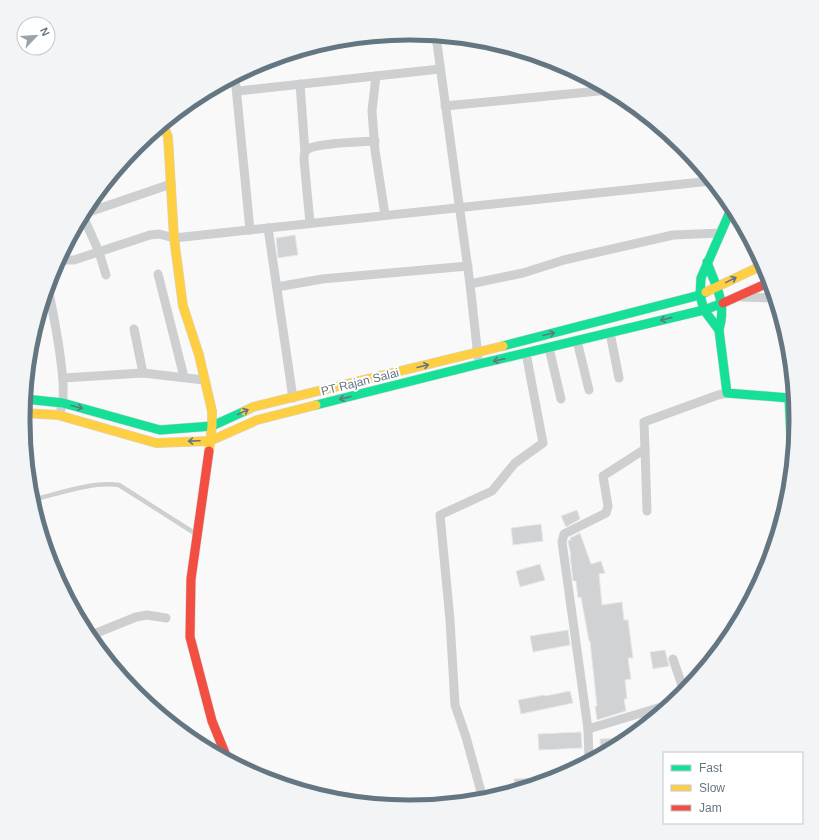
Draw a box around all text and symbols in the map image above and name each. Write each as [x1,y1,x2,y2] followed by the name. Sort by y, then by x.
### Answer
[16,16,56,56] north arrow
[38,26,52,38] text: N
[725,276,737,283] one-way arrow
[660,316,673,323] one-way arrow
[542,329,555,337] one-way arrow
[492,356,505,364] one-way arrow
[416,362,429,370] one-way arrow
[320,366,400,398] street label: PT Rajan Salai
[339,394,352,402] one-way arrow
[71,403,84,411] one-way arrow
[236,408,248,415] one-way arrow
[188,437,201,445] one-way arrow
[663,752,803,824] legend
[699,761,723,775] text: Fast
[699,781,725,795] text: Slow
[699,801,722,815] text: Jam

